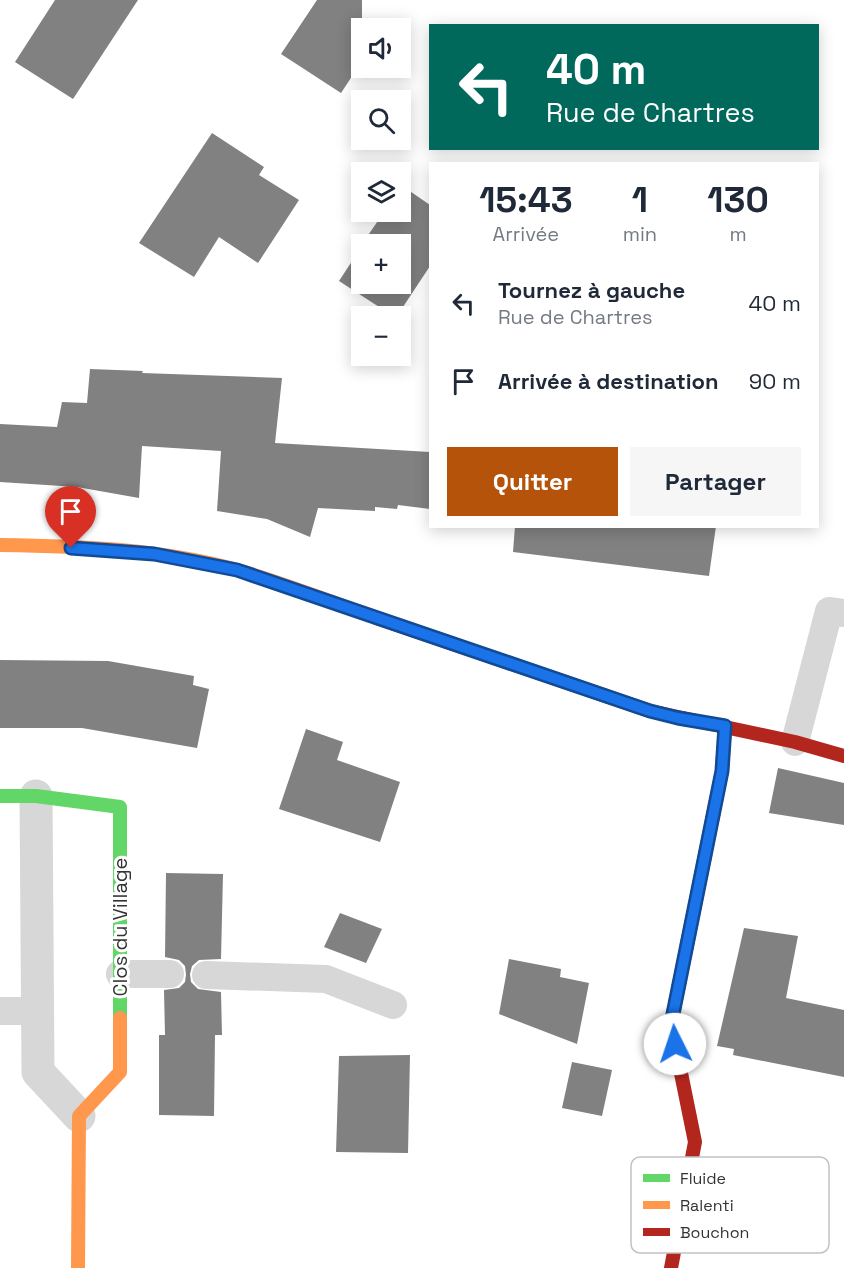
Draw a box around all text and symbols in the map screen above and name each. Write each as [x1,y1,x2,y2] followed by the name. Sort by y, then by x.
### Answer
[351,18,411,366] map controls
[351,18,411,78] button: sound
[546,43,646,96] text: 40 m
[447,48,525,126] icon: left
[351,90,411,150] button: search
[546,95,755,130] text: Rue de Chartres
[351,162,411,222] button: layers
[479,177,573,223] text: 15:43
[632,177,648,223] text: 1
[707,177,769,223] text: 130
[493,221,559,247] text: Arrivée
[623,221,657,247] text: min
[729,221,747,247] text: m
[351,234,411,294] button: +
[498,276,685,304] text: Tournez à gauche
[447,287,480,320] icon: left
[749,289,801,317] text: 40 m
[498,304,653,330] text: Rue de Chartres
[351,306,411,366] button: −
[447,365,480,398] icon: arrive
[498,367,719,395] text: Arrivée à destination
[749,367,801,395] text: 90 m
[447,447,618,516] button: Quitter
[630,447,801,516] button: Partager
[45,486,96,548] pin
[54,495,87,528] icon: arrive
[107,858,133,996] street label: Clos du Village
[643,1012,707,1076] position arrow
[631,1157,829,1253] legend
[680,1168,726,1189] text: Fluide
[680,1195,734,1216] text: Ralenti
[680,1222,749,1243] text: Bouchon

